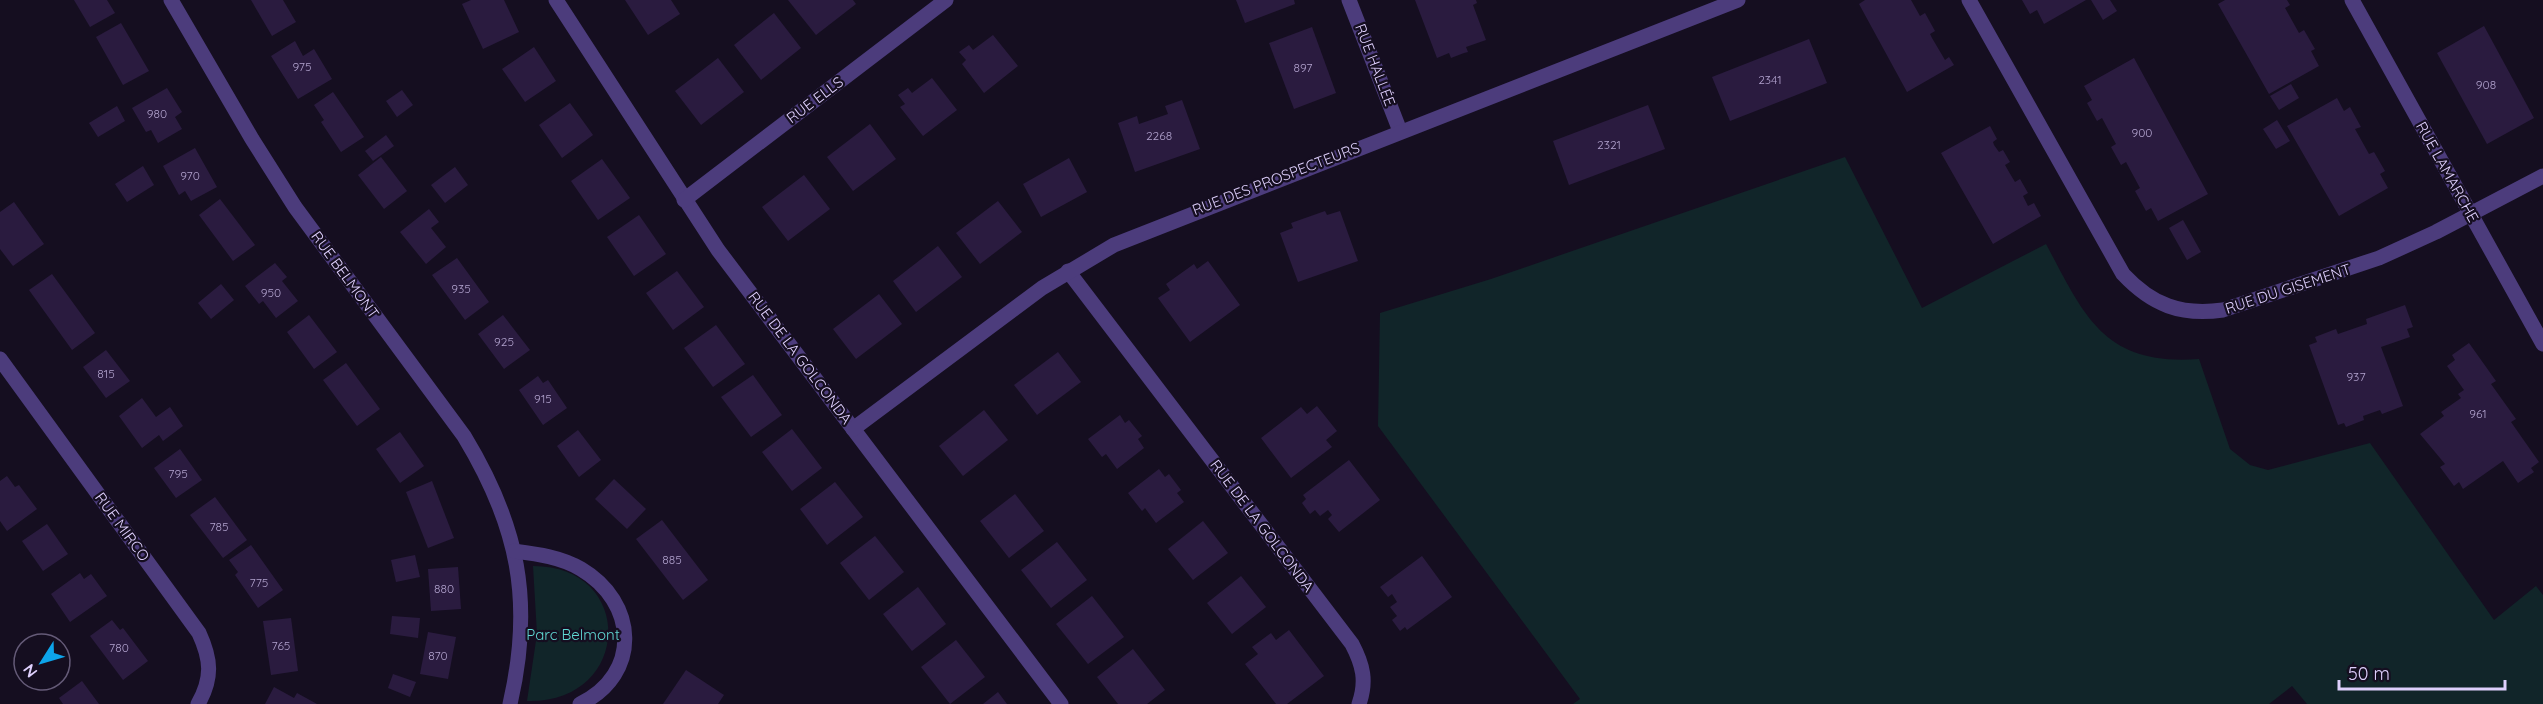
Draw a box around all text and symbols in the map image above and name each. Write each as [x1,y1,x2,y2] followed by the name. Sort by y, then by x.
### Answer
[1351,21,1400,109] street label: RUE HALLÉE
[292,59,312,74] house number: 975
[1294,60,1312,75] house number: 897
[783,72,847,127] street label: RUE ELLS
[1758,72,1782,87] house number: 2341
[2476,77,2496,92] house number: 908
[147,106,167,121] house number: 980
[2412,118,2483,225] street label: RUE LAMARCHE
[2132,125,2152,140] house number: 900
[1146,128,1172,143] house number: 2268
[1597,137,1621,152] house number: 2321
[1189,138,1362,219] street label: RUE DES PROSPECTEURS
[180,168,200,183] house number: 970
[307,227,383,322] street label: RUE BELMONT
[2223,259,2353,318] street label: RUE DU GISEMENT
[451,281,471,296] house number: 935
[261,285,281,300] house number: 950
[744,288,857,428] street label: RUE DE LA GOLCONDA
[494,334,514,349] house number: 925
[97,366,115,381] house number: 815
[2346,369,2366,384] house number: 937
[534,391,552,406] house number: 915
[2469,406,2487,421] house number: 961
[1206,456,1319,596] street label: RUE DE LA GOLCONDA
[168,466,188,481] house number: 795
[91,489,154,565] street label: RUE MIRCO
[209,519,229,534] house number: 785
[662,552,682,567] house number: 885
[250,575,268,590] house number: 775
[434,581,454,596] house number: 880
[526,625,620,644] park label: Parc Belmont
[12,632,72,692] north arrow
[272,638,290,653] house number: 765
[109,640,129,655] house number: 780
[428,648,448,663] house number: 870
[2339,653,2506,691] scale bar
[18,660,42,682] text: N
[2348,662,2390,685] text: 50 m

